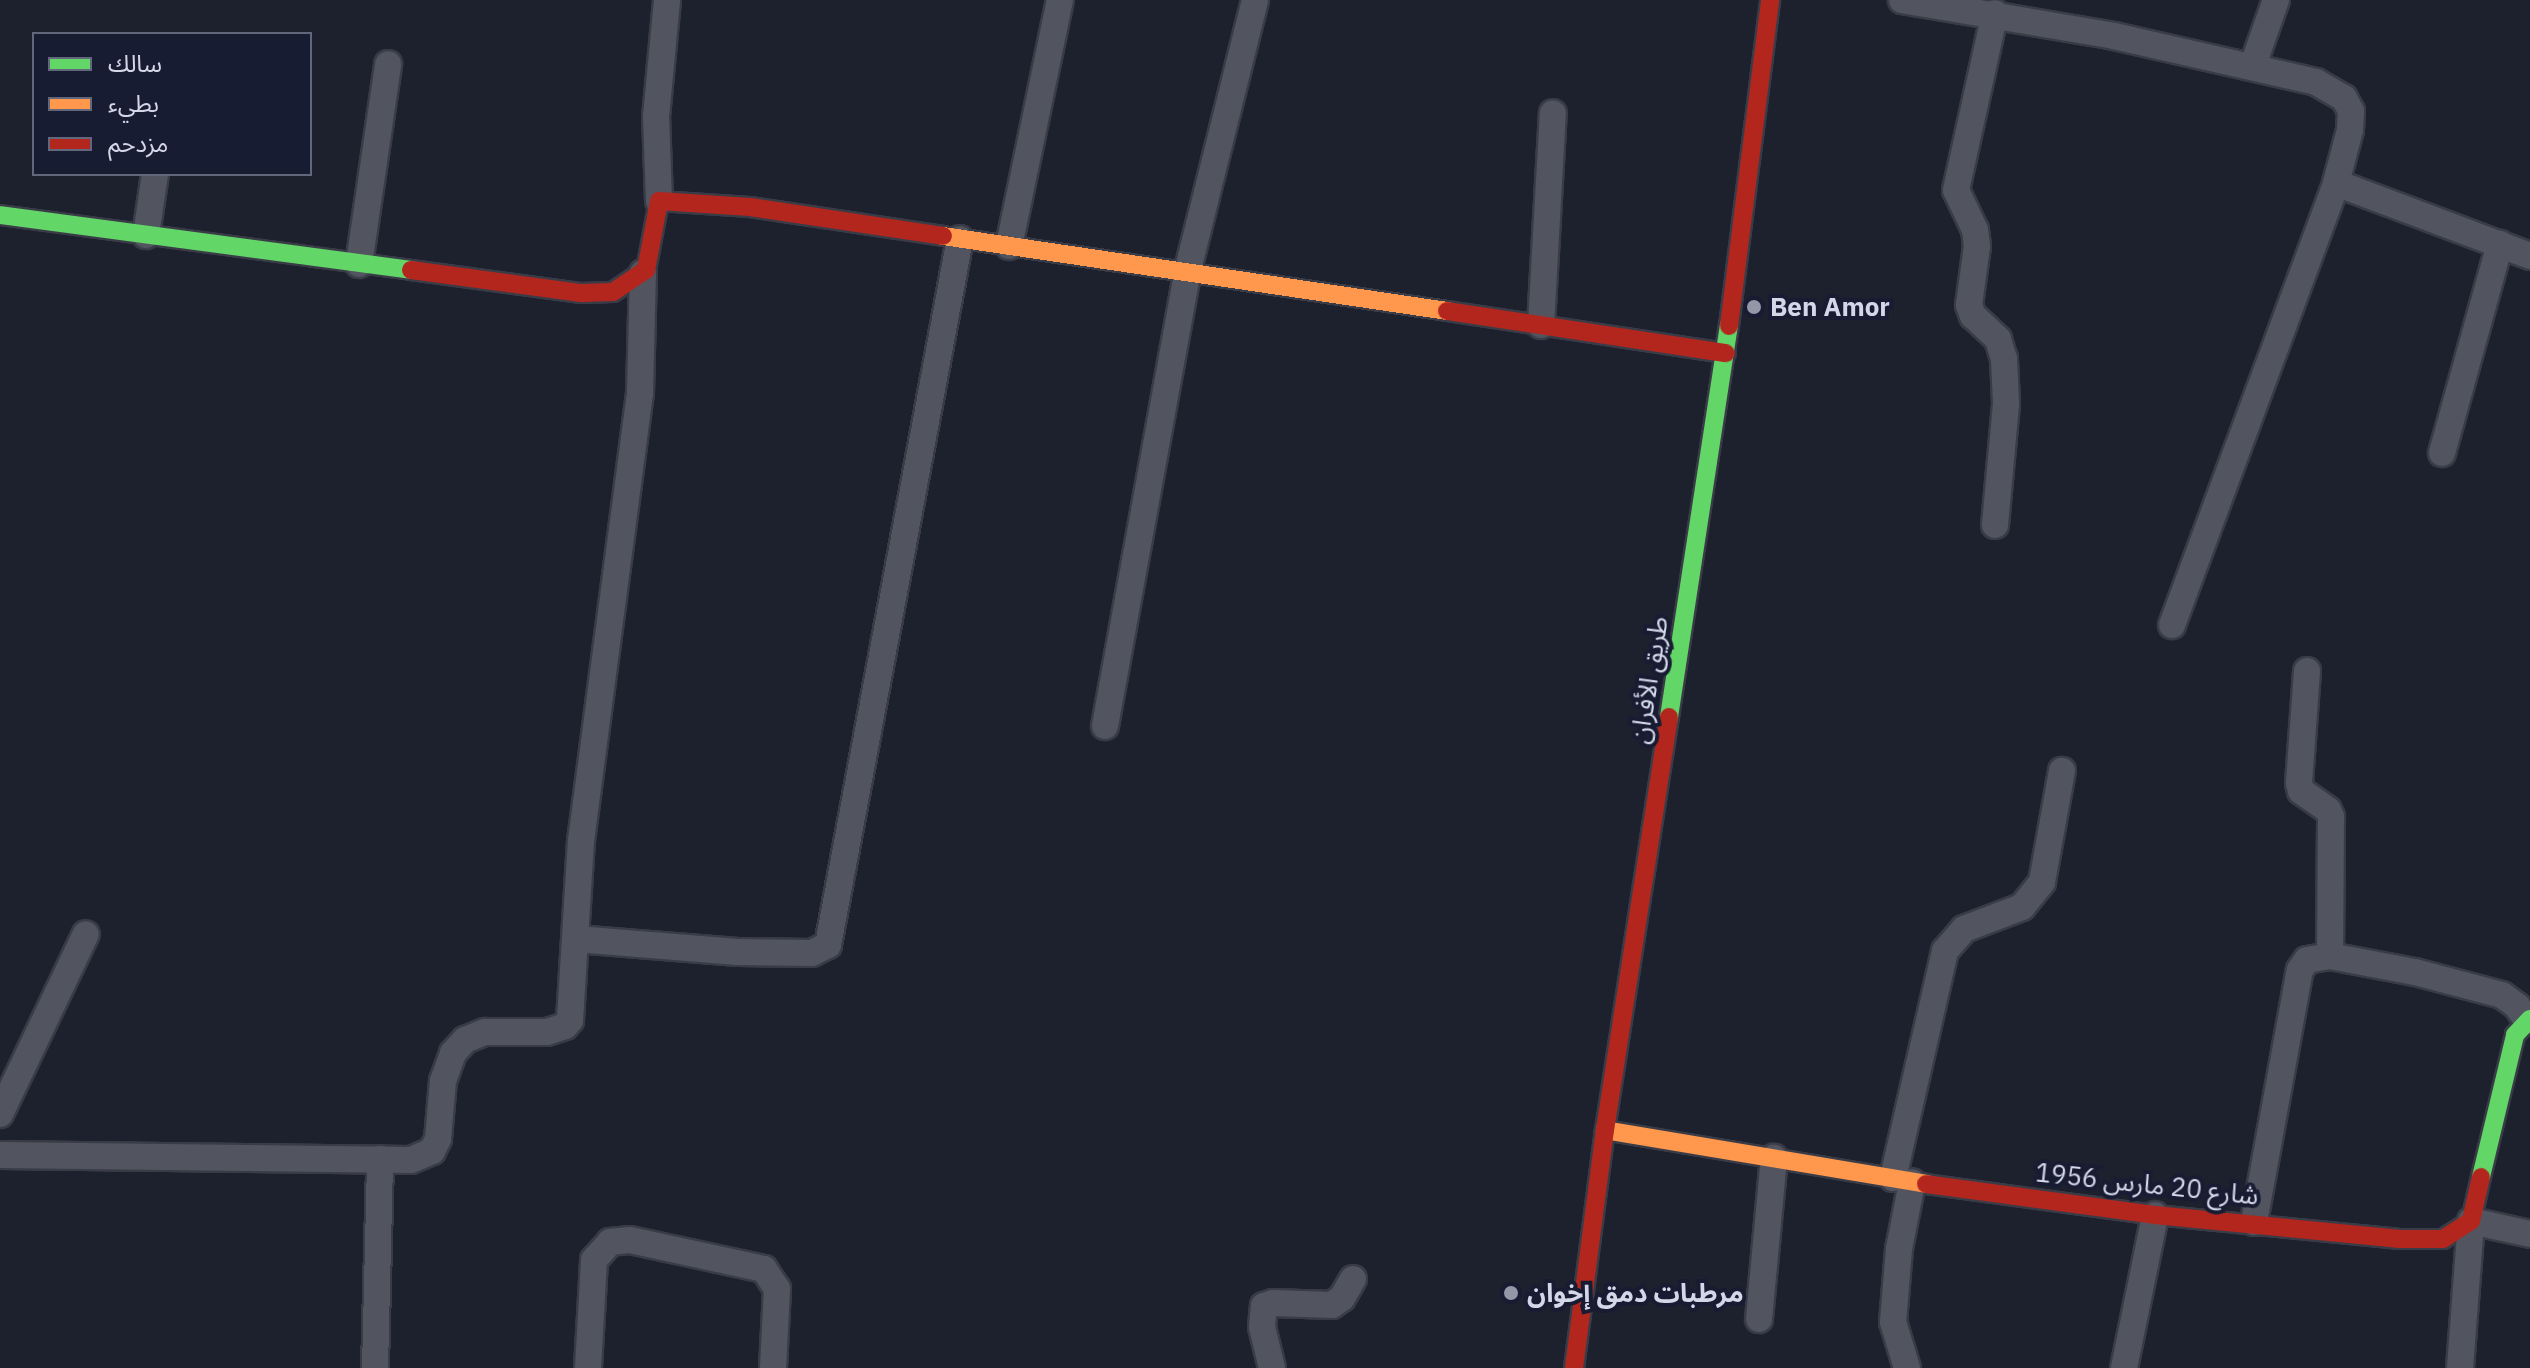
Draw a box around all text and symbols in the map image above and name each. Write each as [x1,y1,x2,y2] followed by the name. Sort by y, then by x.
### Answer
[32,32,312,176] legend
[108,47,162,79] text: سالك
[108,87,159,119] text: بطيء
[108,127,168,159] text: مزدحم
[1770,291,1890,323] place label: Ben Amor
[1745,298,1763,316] marker: Ben Amor
[1624,614,1674,746] street label: طريق الأفران
[2034,1157,2260,1211] street label: شارع 20 مارس 1956
[1527,1277,1744,1309] place label: مرطبات دمق إخوان
[1502,1284,1520,1302] marker: مرطبات دمق إخوان

